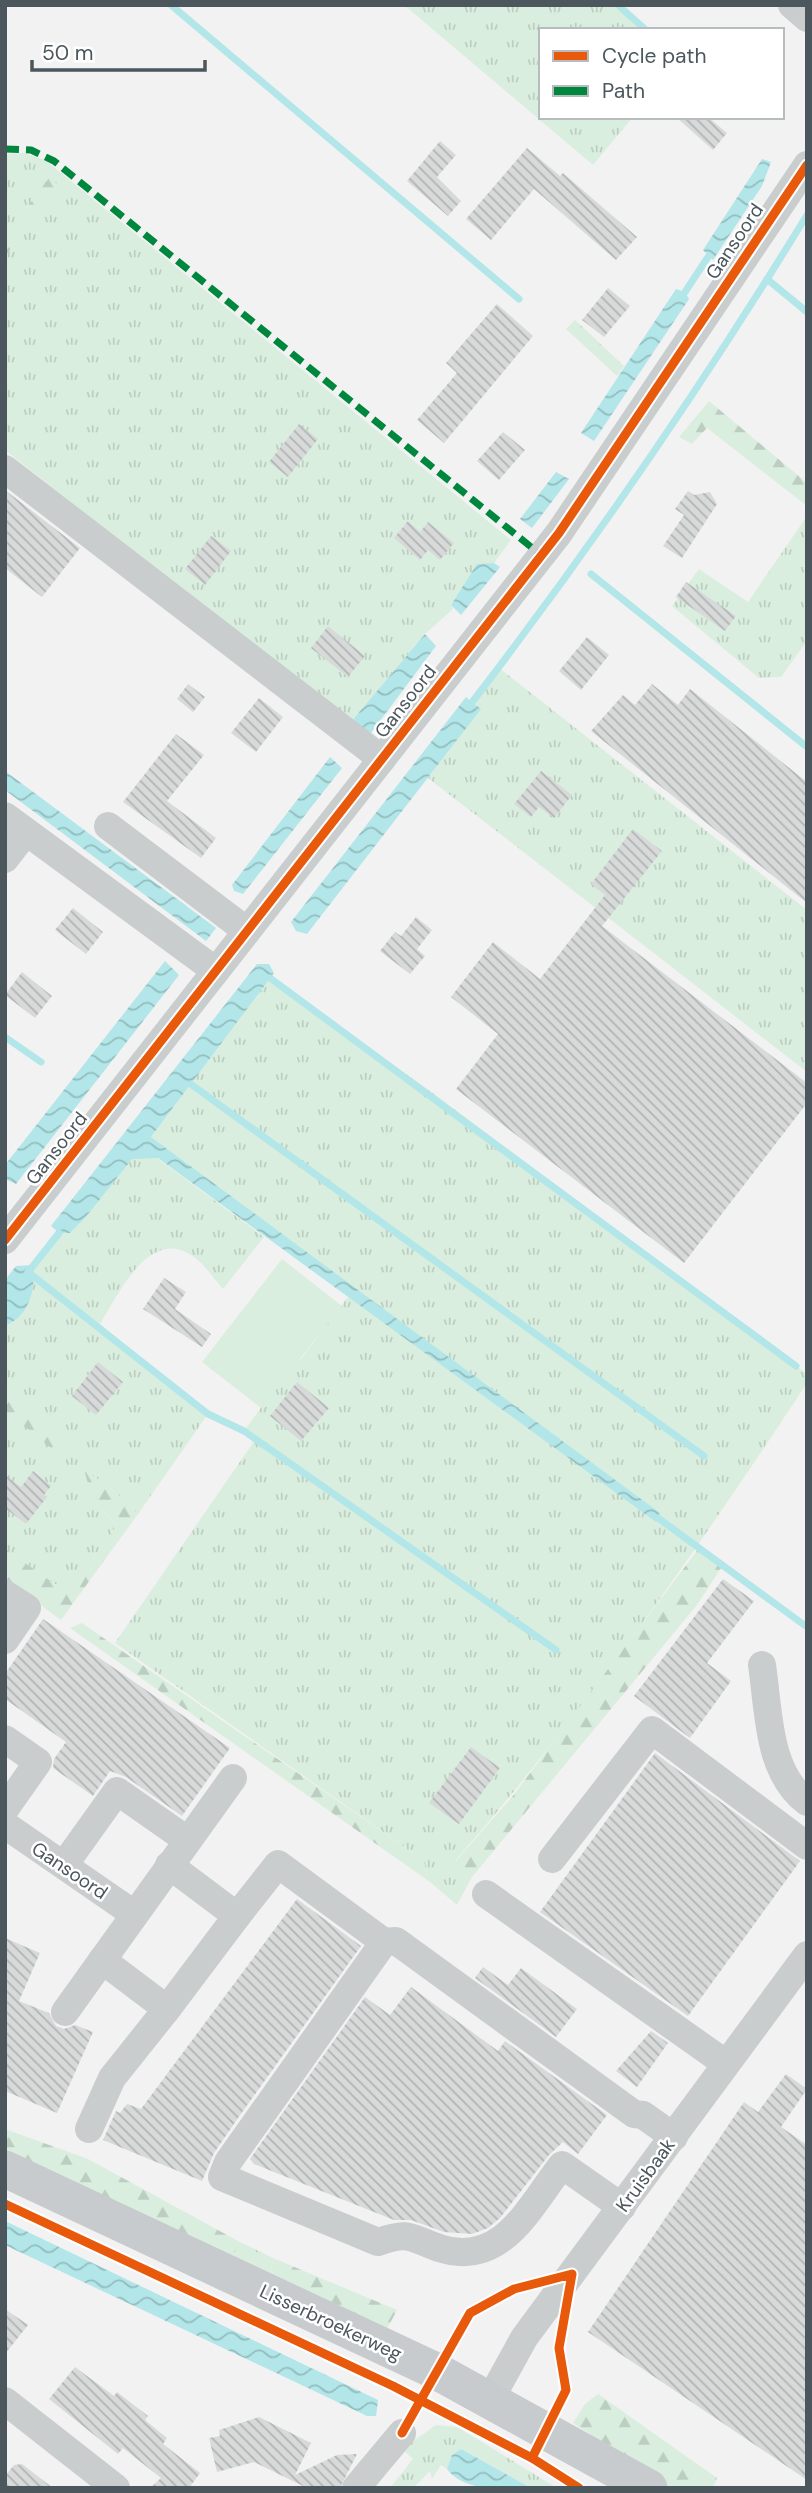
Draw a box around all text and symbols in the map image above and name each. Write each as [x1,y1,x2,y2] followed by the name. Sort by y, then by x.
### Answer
[32,28,205,72] scale bar
[539,28,784,119] legend
[42,39,93,67] text: 50 m
[602,42,707,70] text: Cycle path
[602,77,645,105] text: Path
[700,199,769,284] street label: Gansoord
[369,660,442,743] street label: Gansoord
[20,1107,93,1190] street label: Gansoord
[27,1836,112,1905] street label: Gansoord
[610,2133,681,2217] street label: Kruisbaak
[256,2279,406,2367] street label: Lisserbroekerweg

